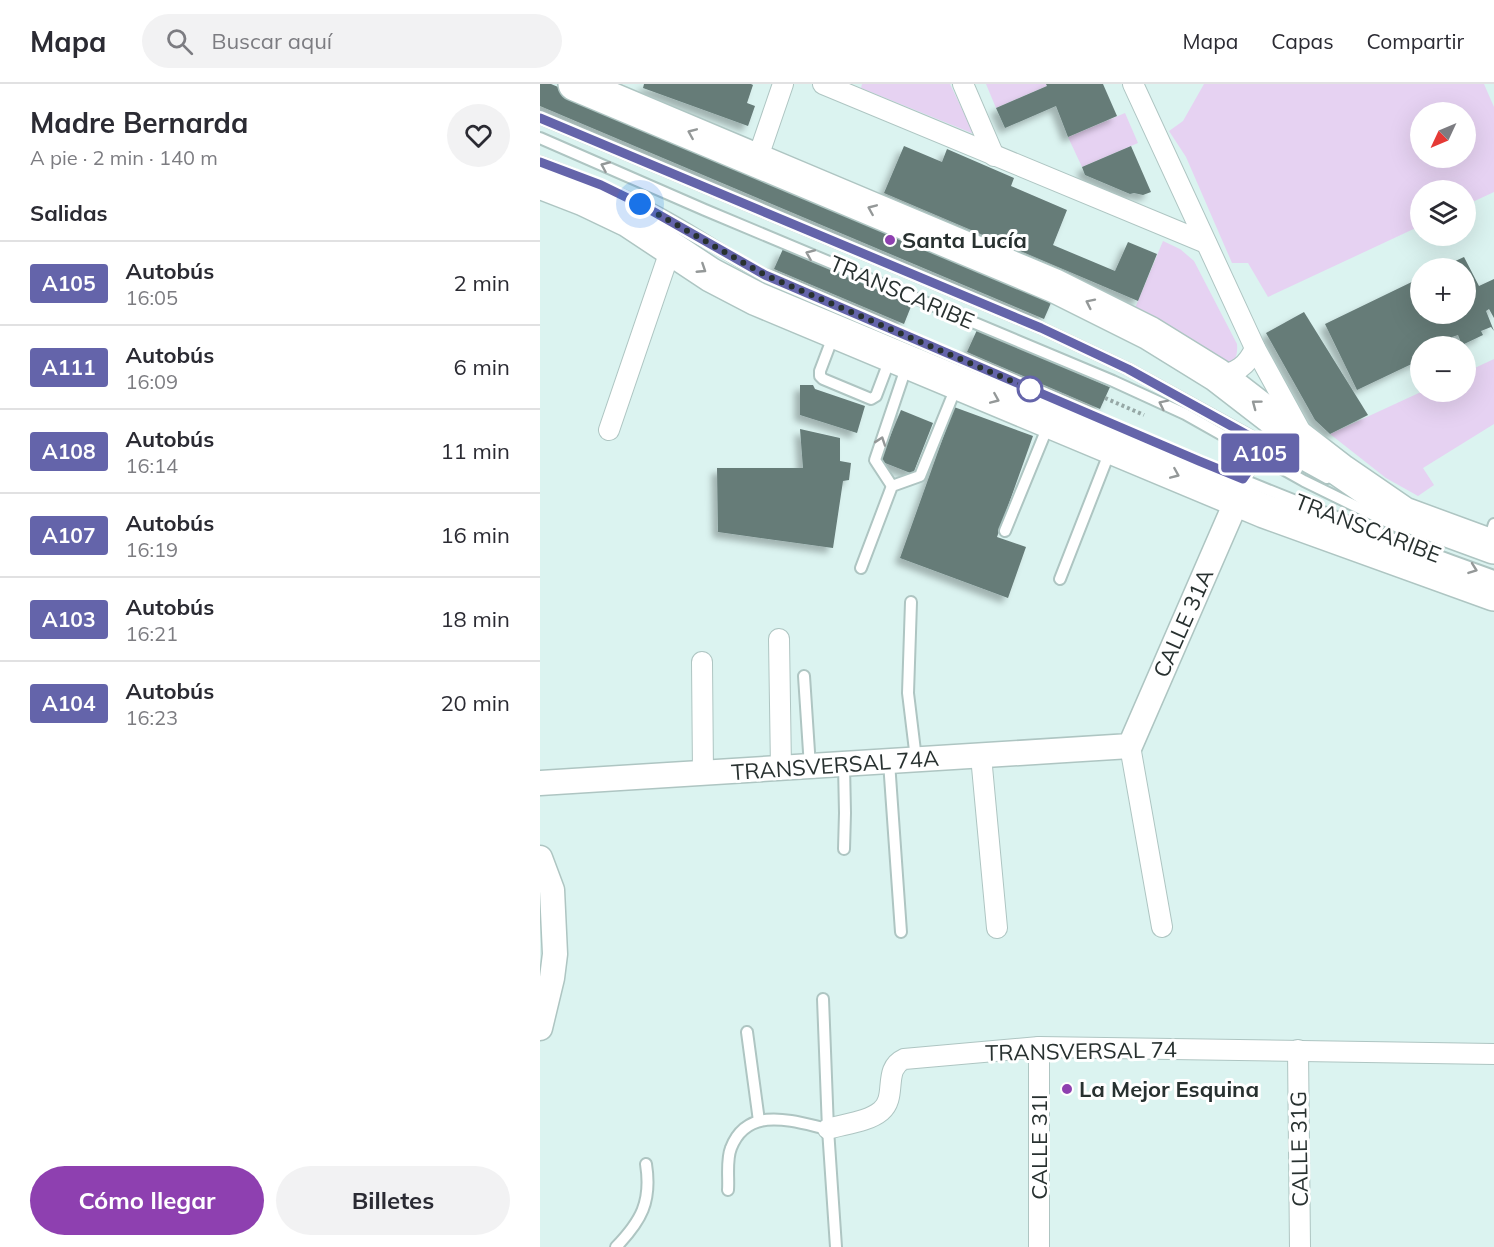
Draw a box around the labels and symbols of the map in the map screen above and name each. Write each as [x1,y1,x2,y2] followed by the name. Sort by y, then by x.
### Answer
[1410,102,1476,168] north arrow
[688,128,699,140] one-way arrow
[601,161,612,173] one-way arrow
[625,189,655,219] your location
[867,204,878,216] one-way arrow
[902,226,1027,254] place label: Santa Lucía
[883,233,897,247] marker: Santa Lucía
[805,249,816,261] one-way arrow
[826,249,978,335] street label: TRANSCARIBE
[695,262,706,273] one-way arrow
[1085,299,1096,311] one-way arrow
[1017,376,1043,402] unlabelled marker
[988,392,999,404] one-way arrow
[1159,400,1170,411] one-way arrow
[1251,401,1262,412] one-way arrow
[1218,434,1302,472] line badge: A105
[874,436,886,447] one-way arrow
[1168,467,1179,479] one-way arrow
[1291,487,1445,569] street label: TRANSCARIBE
[1468,561,1478,574] one-way arrow
[1147,564,1219,682] street label: CALLE 31A
[730,744,940,786] street label: TRANSVERSAL 74A
[985,1035,1177,1067] street label: TRANSVERSAL 74
[1079,1075,1259,1103] place label: La Mejor Esquina
[1060,1082,1074,1096] marker: La Mejor Esquina
[1284,1091,1314,1207] street label: CALLE 31G
[1025,1094,1053,1200] street label: CALLE 31I

